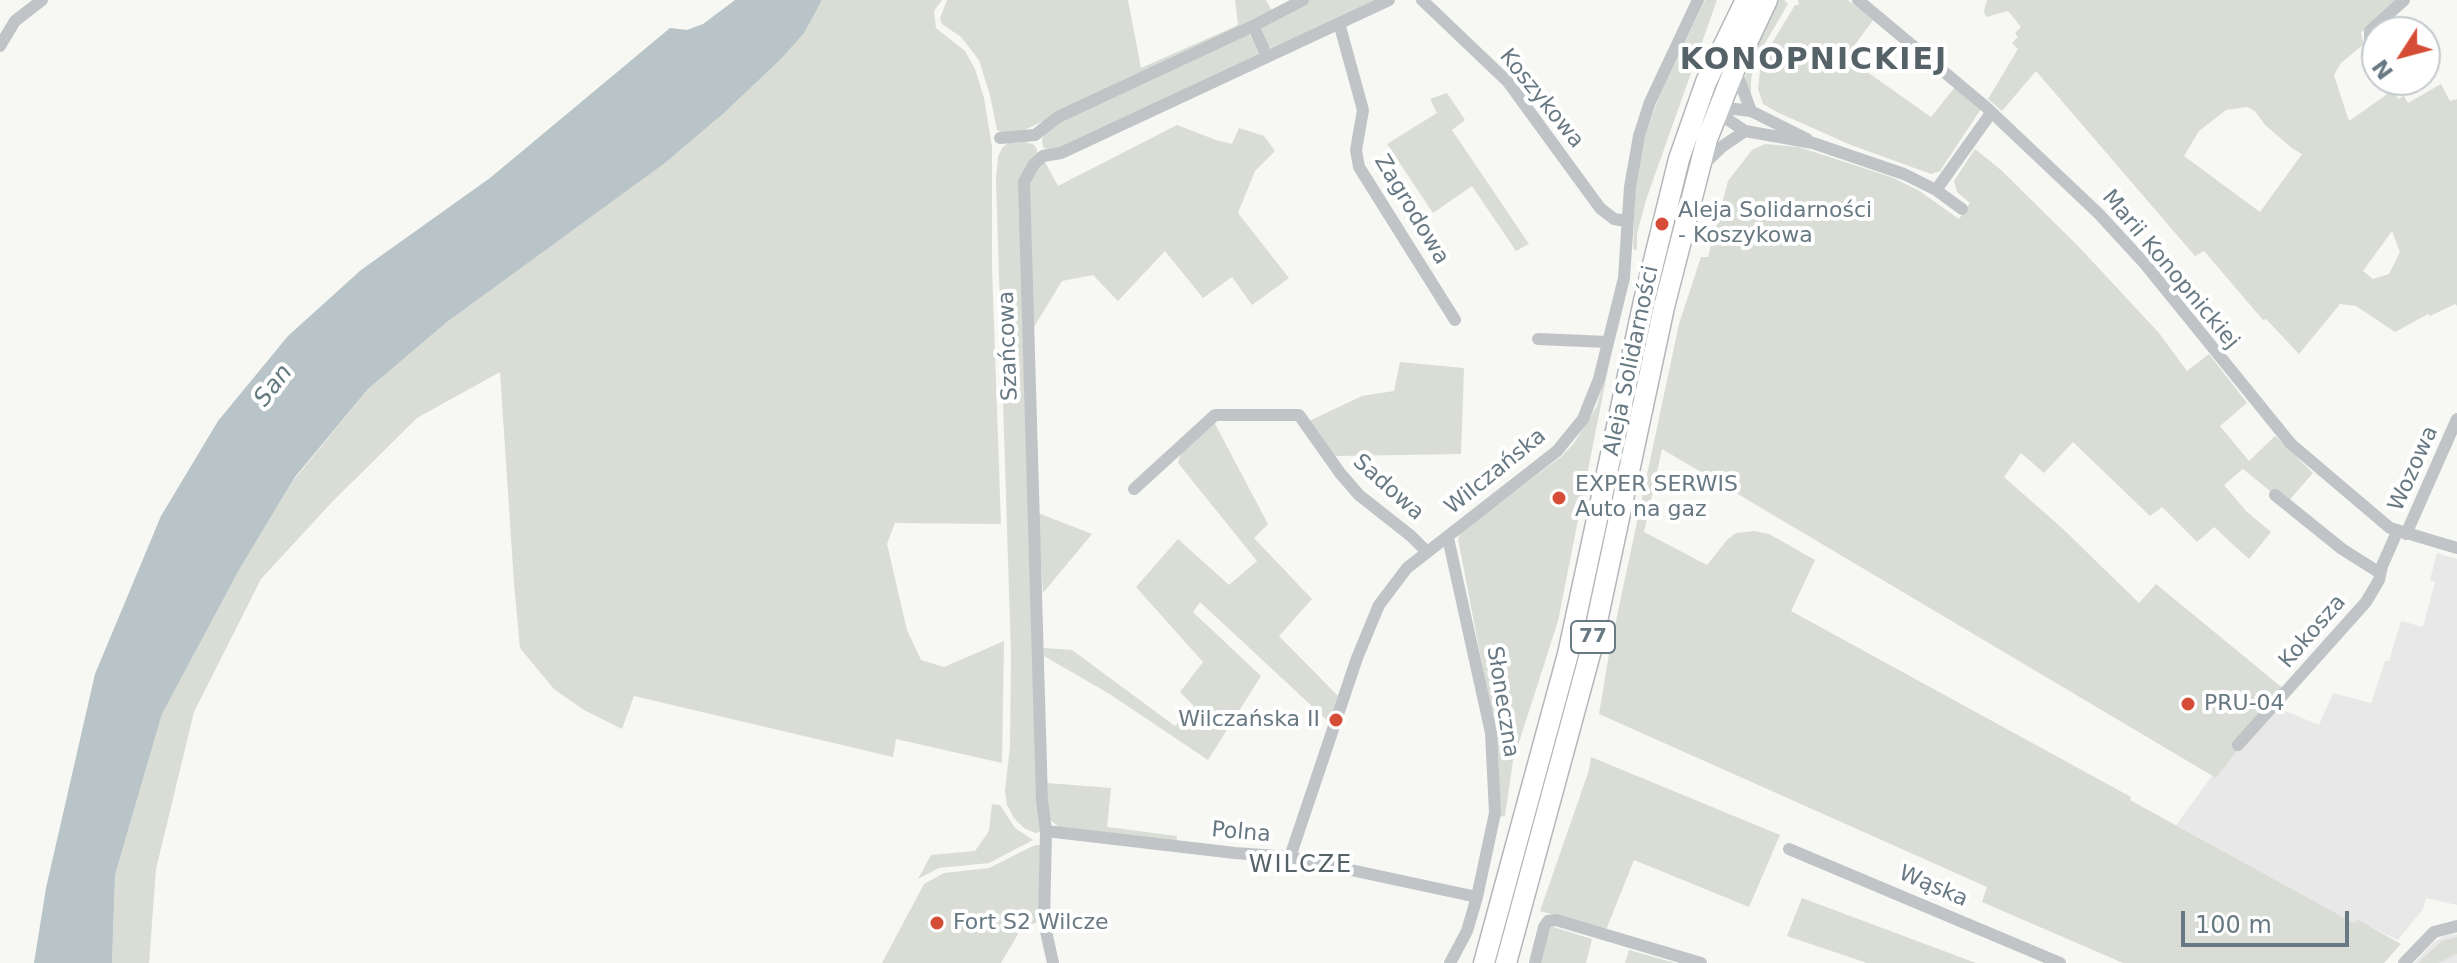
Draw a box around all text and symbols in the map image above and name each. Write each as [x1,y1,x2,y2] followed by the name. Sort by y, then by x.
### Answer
[2361,16,2441,96] north arrow
[1680,43,1948,79] district label: KONOPNICKIEJ
[1493,44,1589,154] street label: Koszykowa
[2367,54,2398,84] text: N
[1368,150,1454,270] street label: Zagrodowa
[2096,185,2244,355] street label: Marii Konopnickiej
[1678,198,1872,250] place label: Aleja Solidarności - Koszykowa
[1653,215,1671,233] marker: Aleja Solidarności - Koszykowa
[1599,263,1665,459] street label: Aleja Solidarności
[994,291,1024,401] street label: Szańcowa
[249,359,299,413] water label: San
[2384,422,2444,516] street label: Wozowa
[1440,423,1552,521] street label: WiIczańska
[1347,449,1429,527] street label: Sadowa
[1575,472,1738,524] place label: EXPER SERWIS Auto na gaz
[1550,489,1568,507] marker: EXPER SERWIS Auto na gaz
[2274,590,2352,674] street label: Kokosza
[1571,621,1615,653] road number: 77
[1480,645,1524,759] street label: Słoneczna
[2204,691,2285,717] place label: PRU-04
[2179,695,2197,713] marker: PRU-04
[1178,707,1320,733] place label: Wilczańska II
[1327,711,1345,729] marker: Wilczańska II
[1210,817,1272,849] street label: Polna
[1249,852,1353,880] district label: WILCZE
[1894,861,1972,913] street label: Wąska
[2185,895,2353,945] scale bar
[953,910,1109,936] place label: Fort S2 Wilcze
[2195,911,2272,939] text: 100 m
[928,914,946,932] marker: Fort S2 Wilcze

